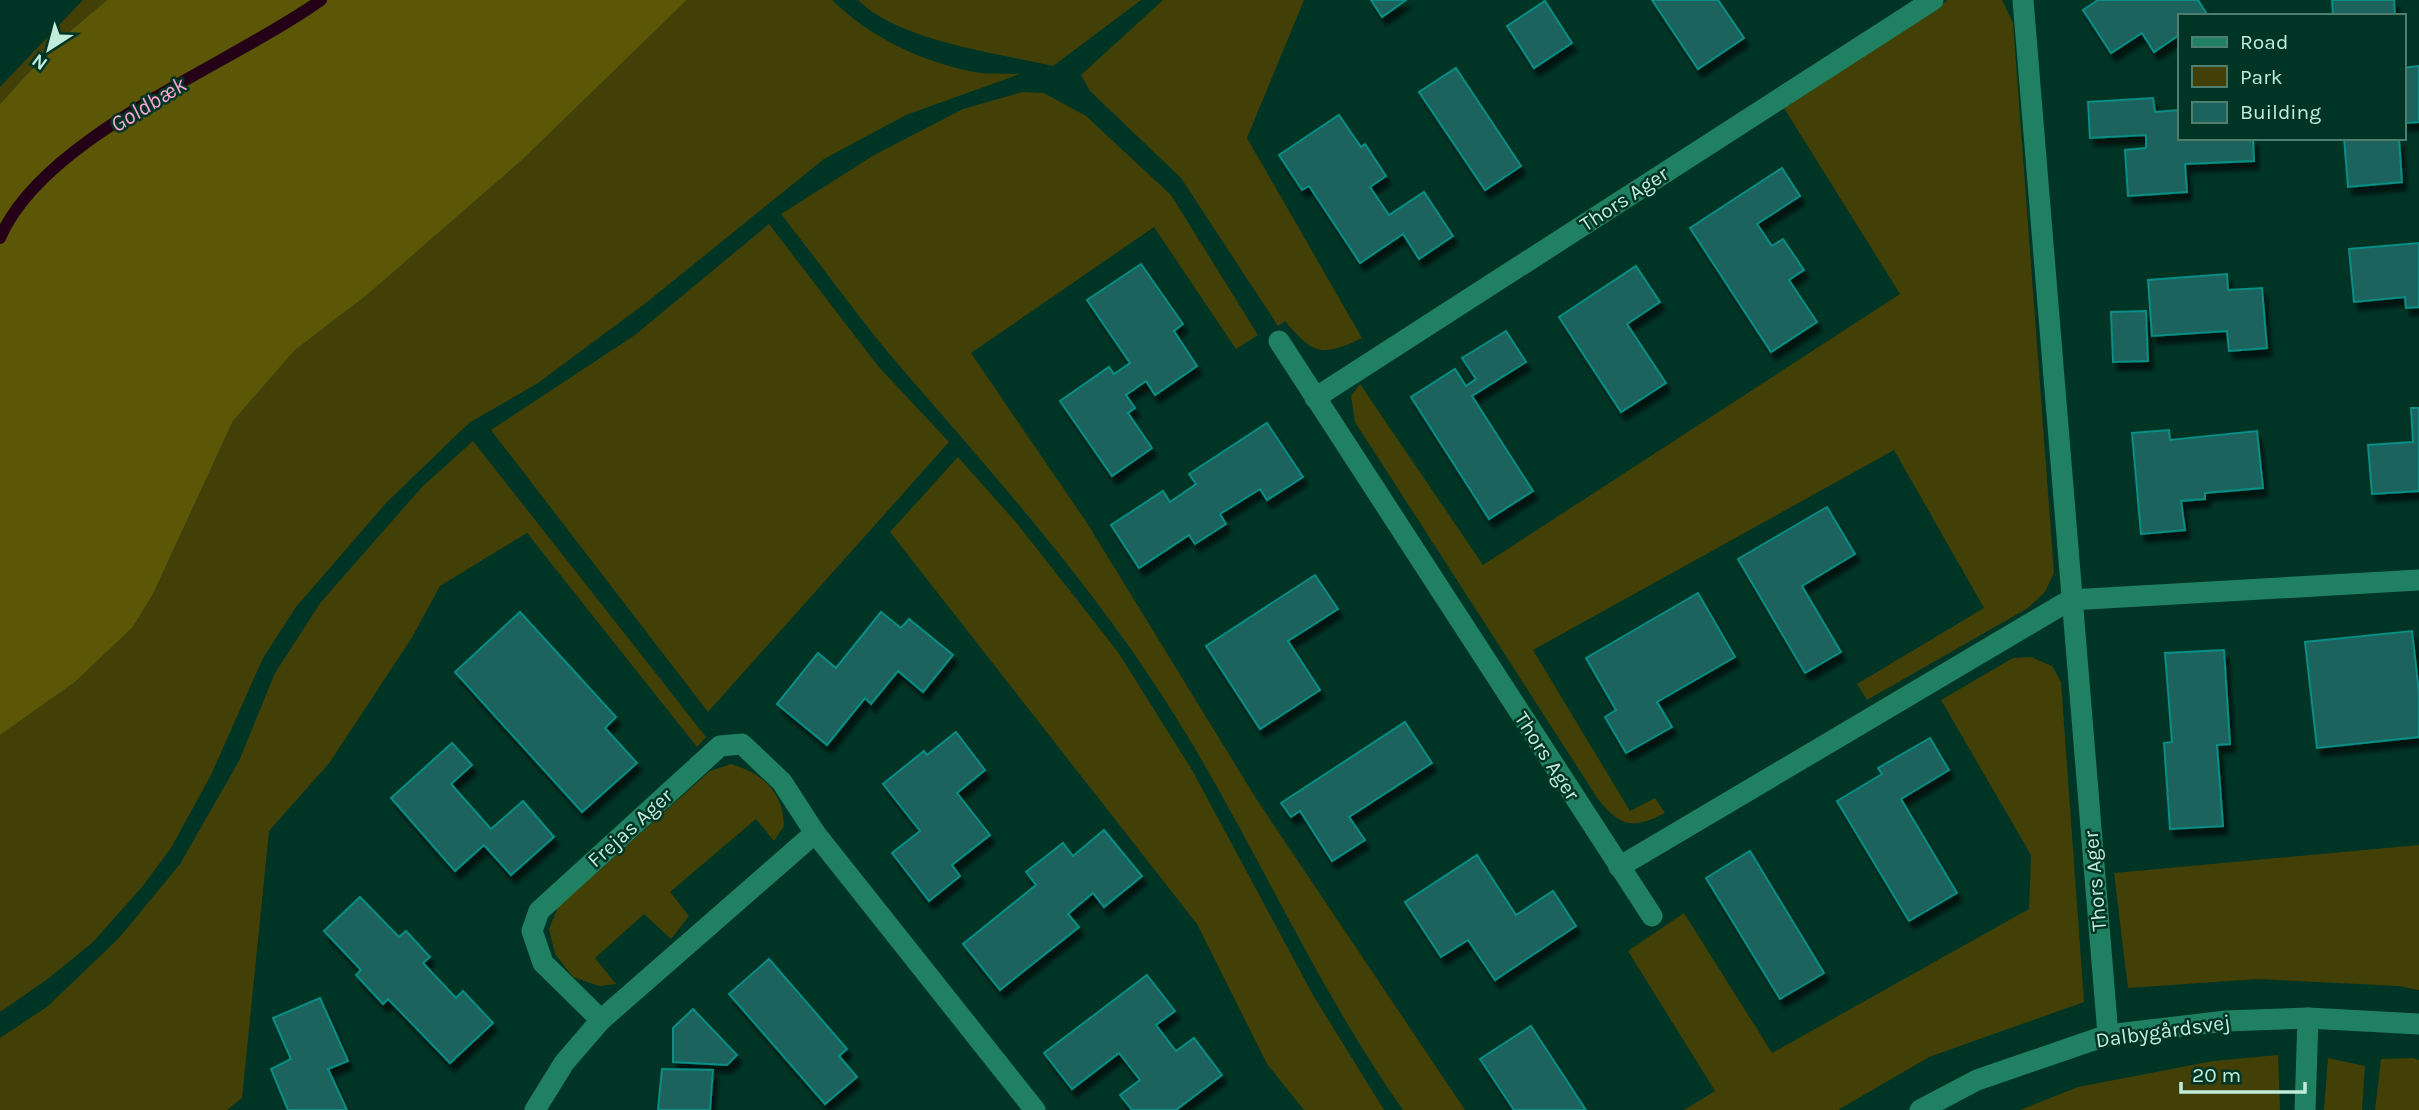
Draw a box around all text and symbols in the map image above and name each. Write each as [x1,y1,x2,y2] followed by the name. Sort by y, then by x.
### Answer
[14,14,84,84] north arrow
[2178,14,2405,140] legend
[2240,30,2288,54] text: Road
[28,49,52,75] text: N
[2240,65,2283,89] text: Park
[105,70,191,138] water label: Goldbæk
[2240,100,2321,124] text: Building
[1575,161,1673,236] street label: Thors Ager
[1510,707,1585,805] street label: Thors Ager
[583,783,678,872] street label: Frejas Ager
[2079,829,2111,932] street label: Thors Ager
[2094,1010,2232,1052] street label: Dalbygårdsvej
[2181,1050,2305,1094] scale bar
[2192,1063,2241,1087] text: 20 m

